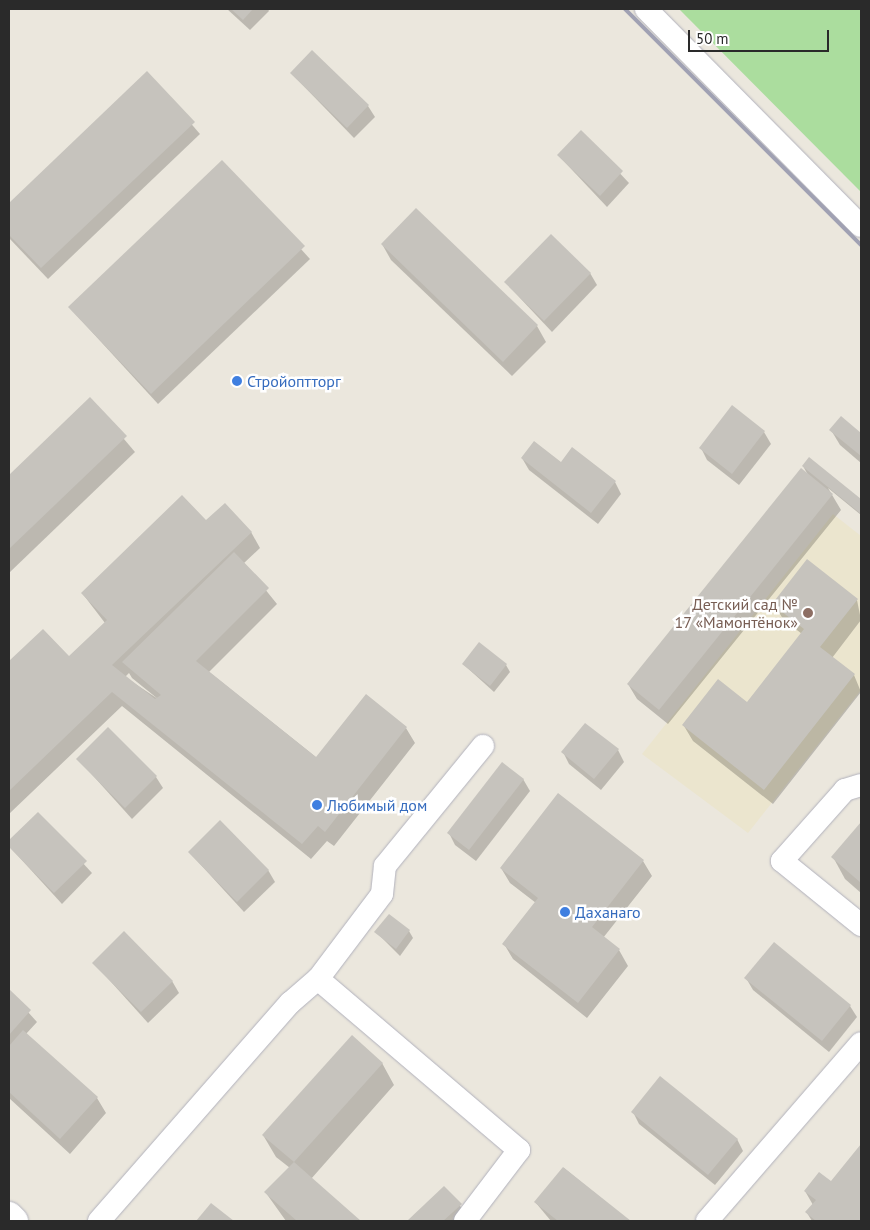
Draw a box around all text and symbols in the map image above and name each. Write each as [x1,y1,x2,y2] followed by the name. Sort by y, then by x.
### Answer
[690,20,831,52] scale bar
[696,29,729,48] text: 50 m
[247,371,341,391] place label: Стройоптторг
[231,375,243,387] marker: Стройоптторг
[674,594,798,632] place label: Детский сад № 17 «Мамонтёнок»
[802,607,814,619] marker: Детский сад № 17 «Мамонтёнок»
[327,795,427,815] place label: Любимый дом
[311,799,323,811] marker: Любимый дом
[575,902,641,922] place label: Даханаго
[559,906,571,918] marker: Даханаго

